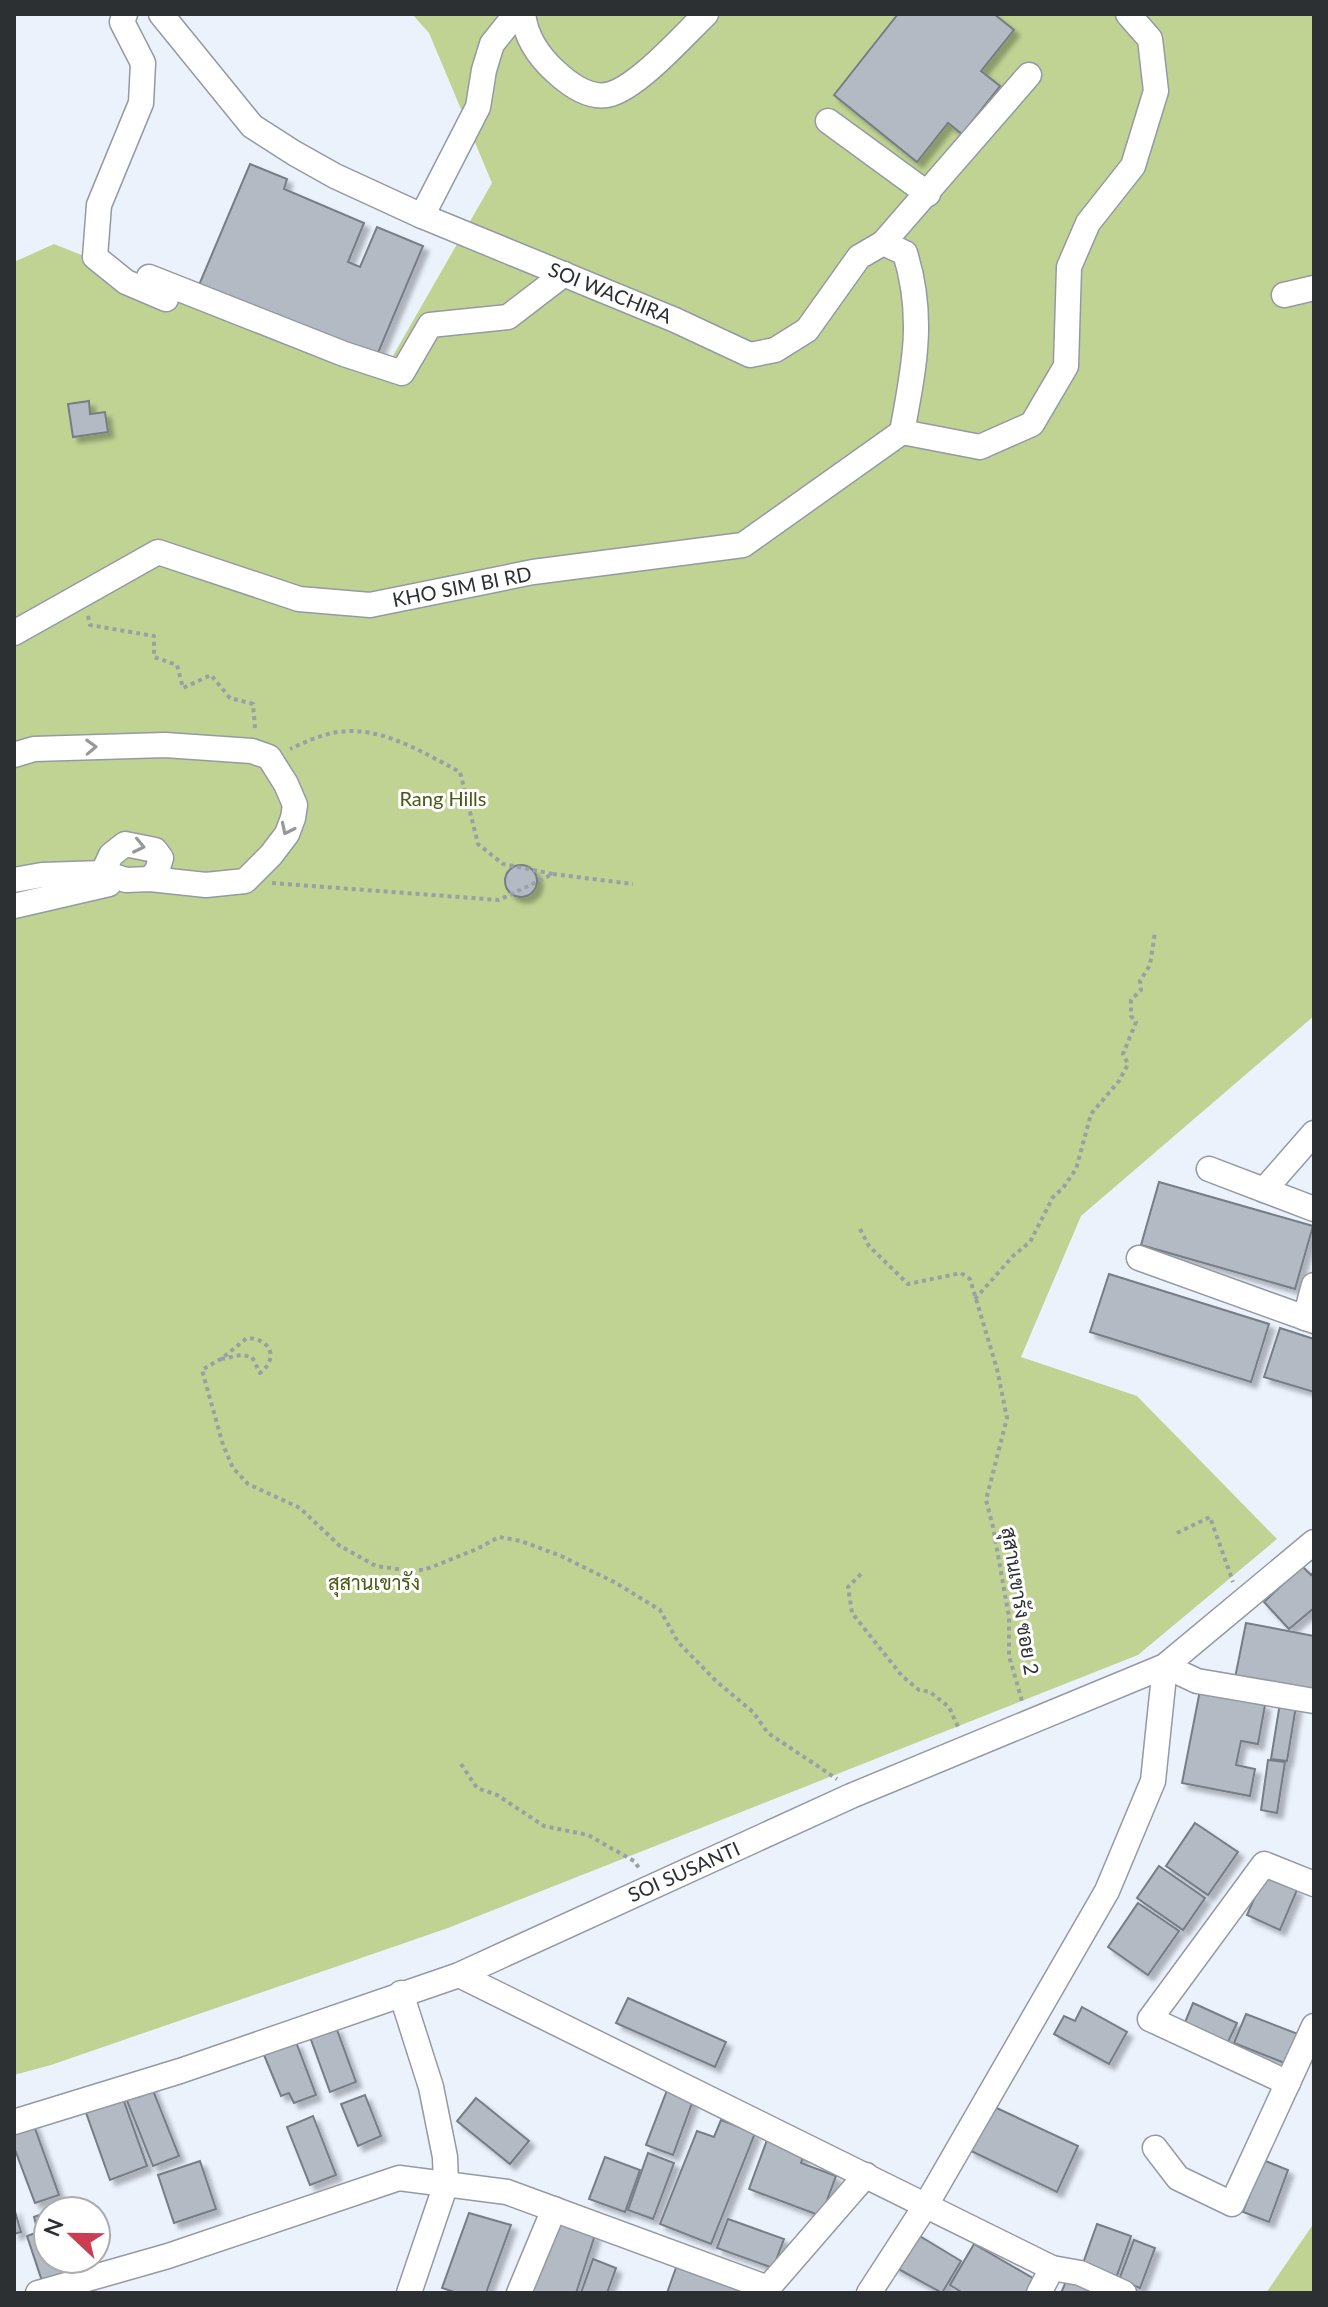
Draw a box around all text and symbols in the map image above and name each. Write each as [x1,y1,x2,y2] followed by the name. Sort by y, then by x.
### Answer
[545,256,676,328] street label: SOI WACHIRA
[390,561,533,611] street label: KHO SIM BI RD
[85,738,98,756] one-way arrow
[399,786,487,810] park label: Rang Hills
[281,821,297,835] one-way arrow
[132,837,146,854] one-way arrow
[994,1525,1045,1677] street label: สุสานเขารัง ซอย 2
[328,1570,420,1597] park label: สุสานเขารัง
[624,1836,743,1906] street label: SOI SUSANTI
[32,2195,112,2275] north arrow
[37,2214,69,2240] text: N

